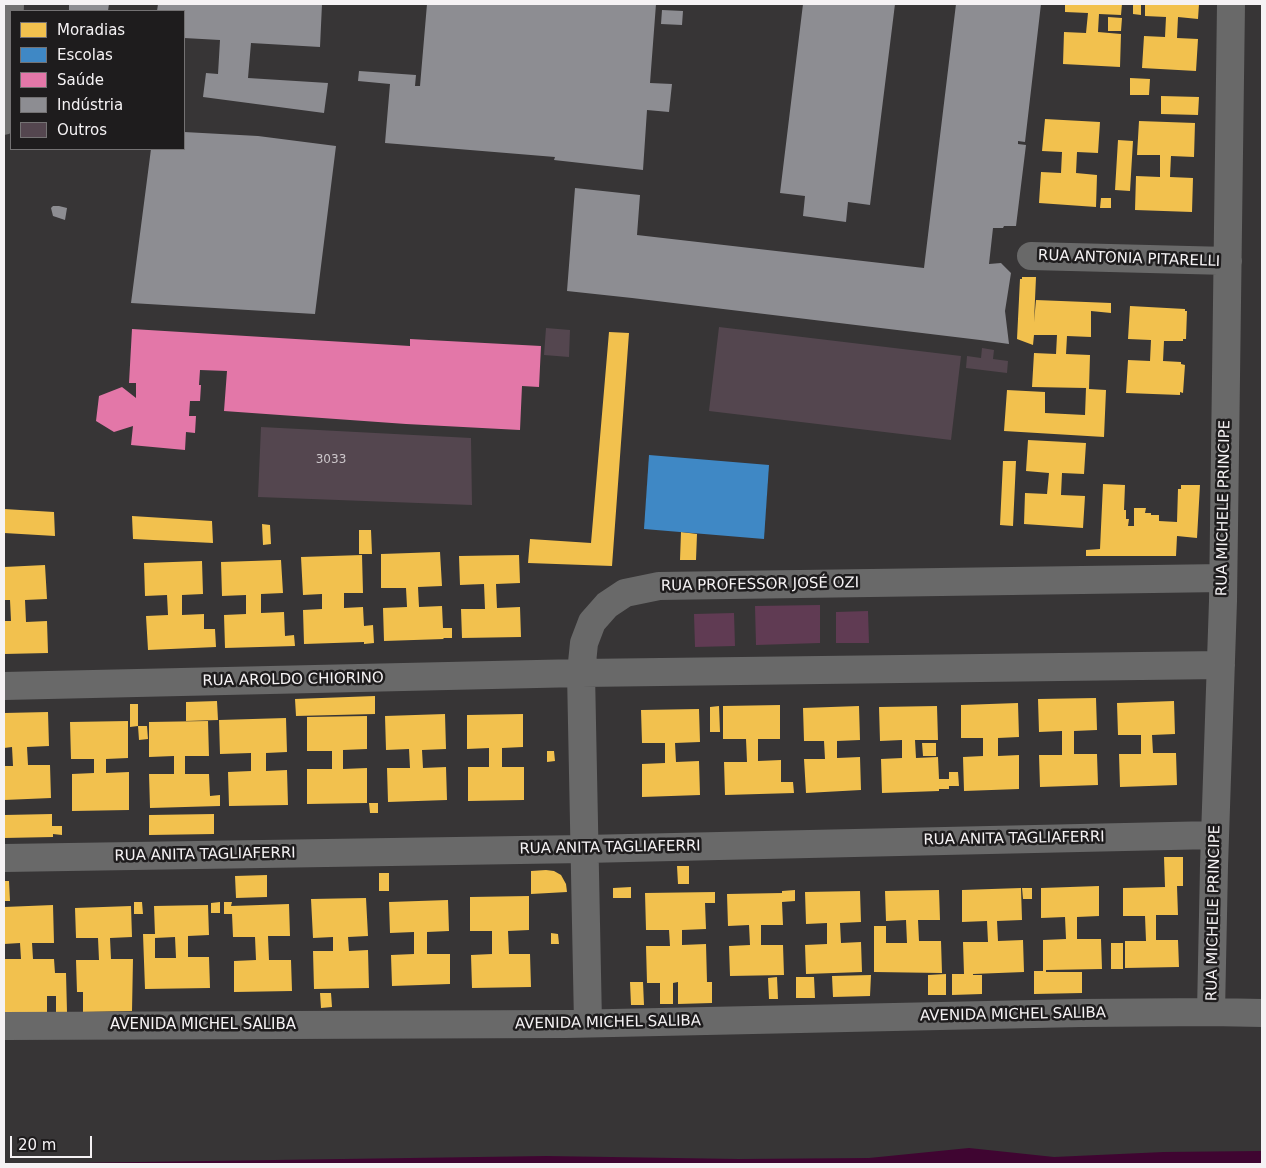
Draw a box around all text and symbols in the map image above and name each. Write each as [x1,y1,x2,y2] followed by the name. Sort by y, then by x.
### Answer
[10,10,185,150] legend
[57,21,125,39] text: Moradias
[57,46,113,64] text: Escolas
[57,71,104,89] text: Saúde
[57,96,123,114] text: Indústria
[57,121,107,139] text: Outros
[1038,247,1220,271] street label: RUA ANTONIA PITARELLI
[1213,420,1235,596] street label: RUA MICHELE PRINCIPE
[316,453,346,467] house number: 3033
[661,574,859,596] street label: RUA PROFESSOR JOSÉ OZI
[202,669,384,691] street label: RUA AROLDO CHIORINO
[1203,825,1225,1001] street label: RUA MICHELE PRINCIPE
[923,828,1105,850] street label: RUA ANITA TAGLIAFERRI
[519,837,701,859] street label: RUA ANITA TAGLIAFERRI
[114,844,296,866] street label: RUA ANITA TAGLIAFERRI
[920,1004,1106,1026] street label: AVENIDA MICHEL SALIBA
[515,1012,701,1034] street label: AVENIDA MICHEL SALIBA
[110,1016,296,1034] street label: AVENIDA MICHEL SALIBA
[12,1126,95,1158] scale bar
[18,1136,56,1154] text: 20 m

